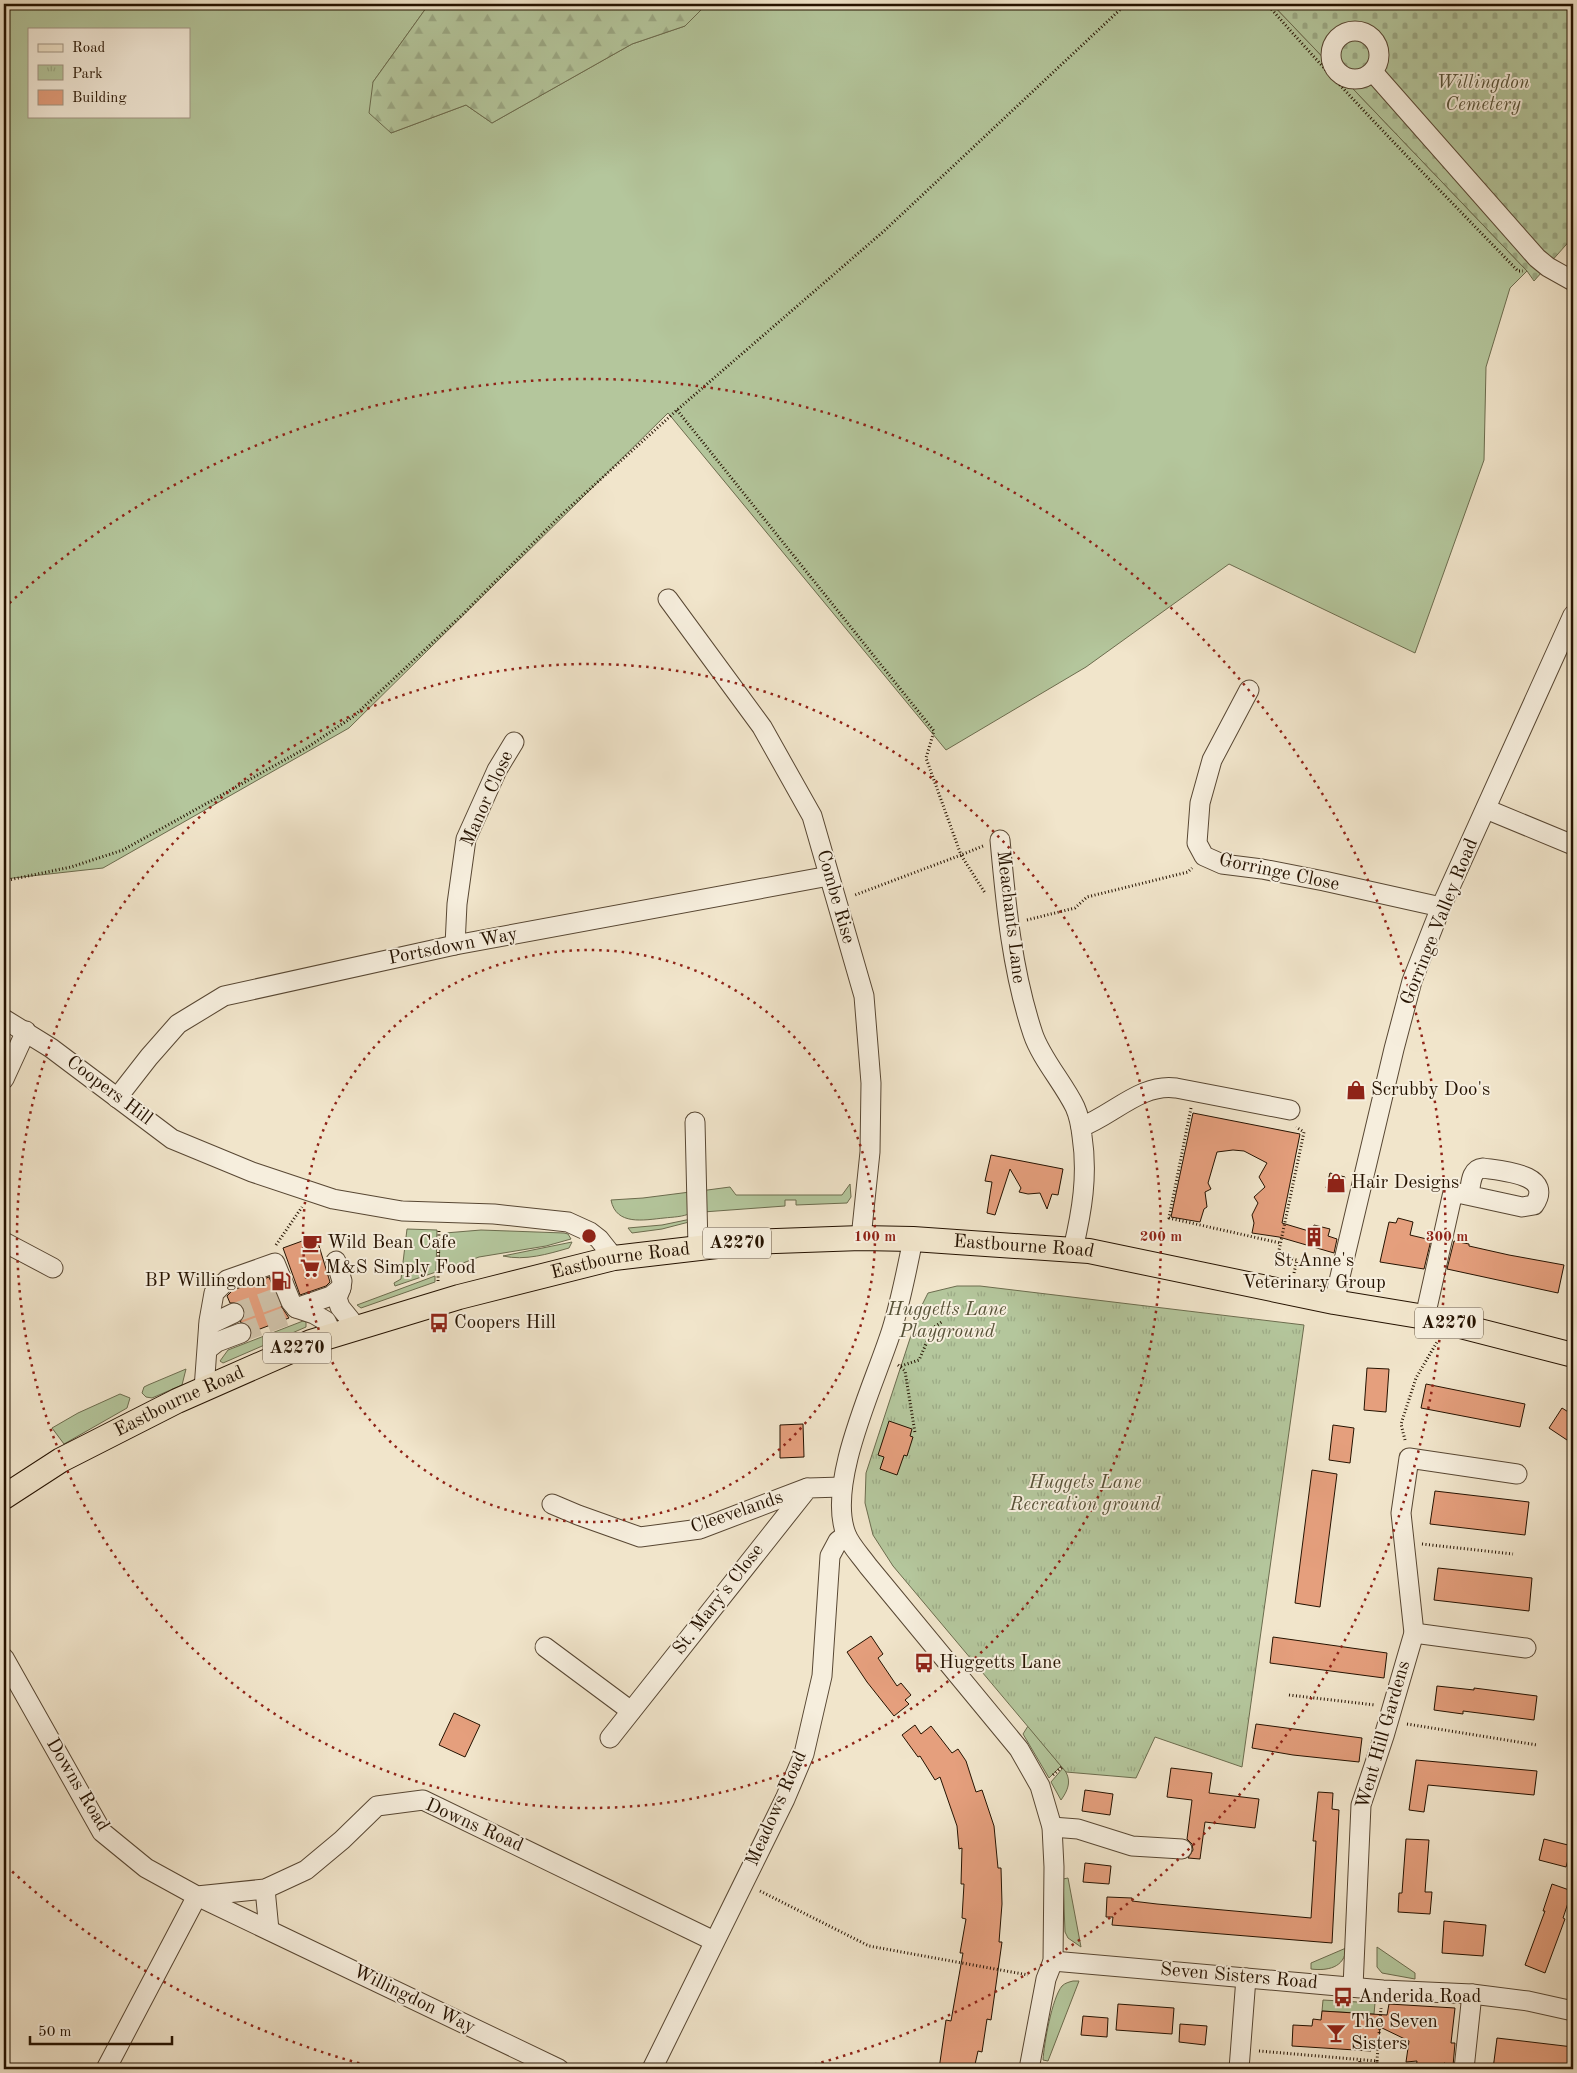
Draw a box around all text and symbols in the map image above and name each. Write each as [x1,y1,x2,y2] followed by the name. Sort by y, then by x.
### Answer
[28,28,190,118] legend
[72,41,106,56] text: Road
[72,67,103,82] text: Park
[1436,74,1530,115] park label: Willingdon Cemetery
[72,91,127,106] text: Building
[459,748,517,850] street label: Manor Close
[1398,836,1482,1008] street label: Gorringe Valley Road
[813,848,857,946] street label: Combe Rise
[992,850,1028,984] street label: Meachants Lane
[1217,851,1341,895] street label: Gorringe Close
[387,925,519,969] street label: Portsdown Way
[63,1053,155,1129] street label: Coopers Hill
[1345,1079,1367,1101] shop icon: Scrubby Doo's
[1371,1081,1490,1100] place label: Scrubby Doo's
[1325,1172,1347,1194] shop icon: Hair Designs
[1351,1174,1459,1193] place label: Hair Designs
[1303,1226,1325,1248] building icon: St Anne's Veterinary Group
[580,1227,598,1245] centre of rings
[703,1228,771,1258] road number: A2270
[854,1230,896,1245] text: 100 m
[1140,1230,1182,1245] text: 200 m
[1426,1230,1468,1245] text: 300 m
[301,1232,323,1254] cafe icon: Wild Bean Cafe
[953,1232,1096,1261] street label: Eastbourne Road
[327,1234,456,1253] place label: Wild Bean Cafe
[549,1240,691,1283] street label: Eastbourne Road
[1242,1252,1386,1293] place label: St Anne's Veterinary Group
[299,1257,321,1279] supermarket icon: M&S Simply Food
[325,1259,476,1278] place label: M&S Simply Food
[270,1270,292,1292] fuel station icon: BP Willingdon
[145,1272,266,1291] place label: BP Willingdon
[886,1301,1007,1342] park label: Huggetts Lane Playground
[1415,1308,1483,1339] road number: A2270
[428,1312,450,1334] bus stop icon: Coopers Hill
[454,1314,556,1333] place label: Coopers Hill
[263,1332,331,1364] road number: A2270
[111,1363,247,1441] street label: Eastbourne Road
[1009,1474,1161,1515] park label: Huggets Lane Recreation ground
[688,1488,786,1538] street label: Cleevelands
[670,1541,768,1659] street label: St. Mary's Close
[913,1652,935,1674] bus stop icon: Huggetts Lane
[939,1654,1061,1673] place label: Huggetts Lane
[1354,1659,1414,1811] street label: Went Hill Gardens
[42,1735,112,1835] street label: Downs Road
[743,1749,811,1869] street label: Meadows Road
[422,1796,526,1856] street label: Downs Road
[1159,1961,1319,1993] street label: Seven Sisters Road
[350,1962,478,2038] street label: Willingdon Way
[1332,1986,1354,2008] bus stop icon: Anderida Road
[1358,1988,1481,2007] place label: Anderida Road
[30,2013,172,2045] scale bar
[1351,2013,1438,2054] place label: The Seven Sisters
[1325,2022,1347,2044] bar icon: The Seven Sisters
[38,2025,72,2040] text: 50 m

